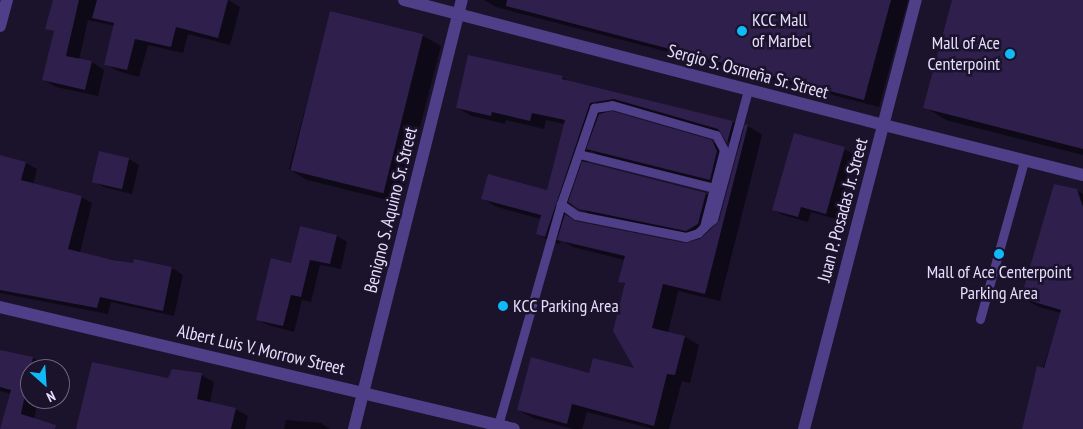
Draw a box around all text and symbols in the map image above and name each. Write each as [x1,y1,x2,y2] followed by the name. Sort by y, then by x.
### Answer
[752,10,811,52] place label: KCC Mall of Marbel
[736,25,748,37] marker: KCC Mall of Marbel
[927,33,1000,76] place label: Mall of Ace Centerpoint
[664,40,832,104] street label: Sergio S. Osmeña Sr. Street
[1004,48,1016,60] marker: Mall of Ace Centerpoint
[360,123,422,297] street label: Benigno S. Aquino Sr. Street
[813,135,873,285] street label: Juan P. Posadas Jr. Street
[993,248,1005,260] marker: Mall of Ace Centerpoint Parking Area
[926,262,1072,304] place label: Mall of Ace Centerpoint Parking Area
[513,295,620,317] place label: KCC Parking Area
[497,300,509,312] marker: KCC Parking Area
[174,320,348,380] street label: Albert Luis V. Morrow Street
[20,359,70,409] north arrow
[44,387,58,406] text: N

